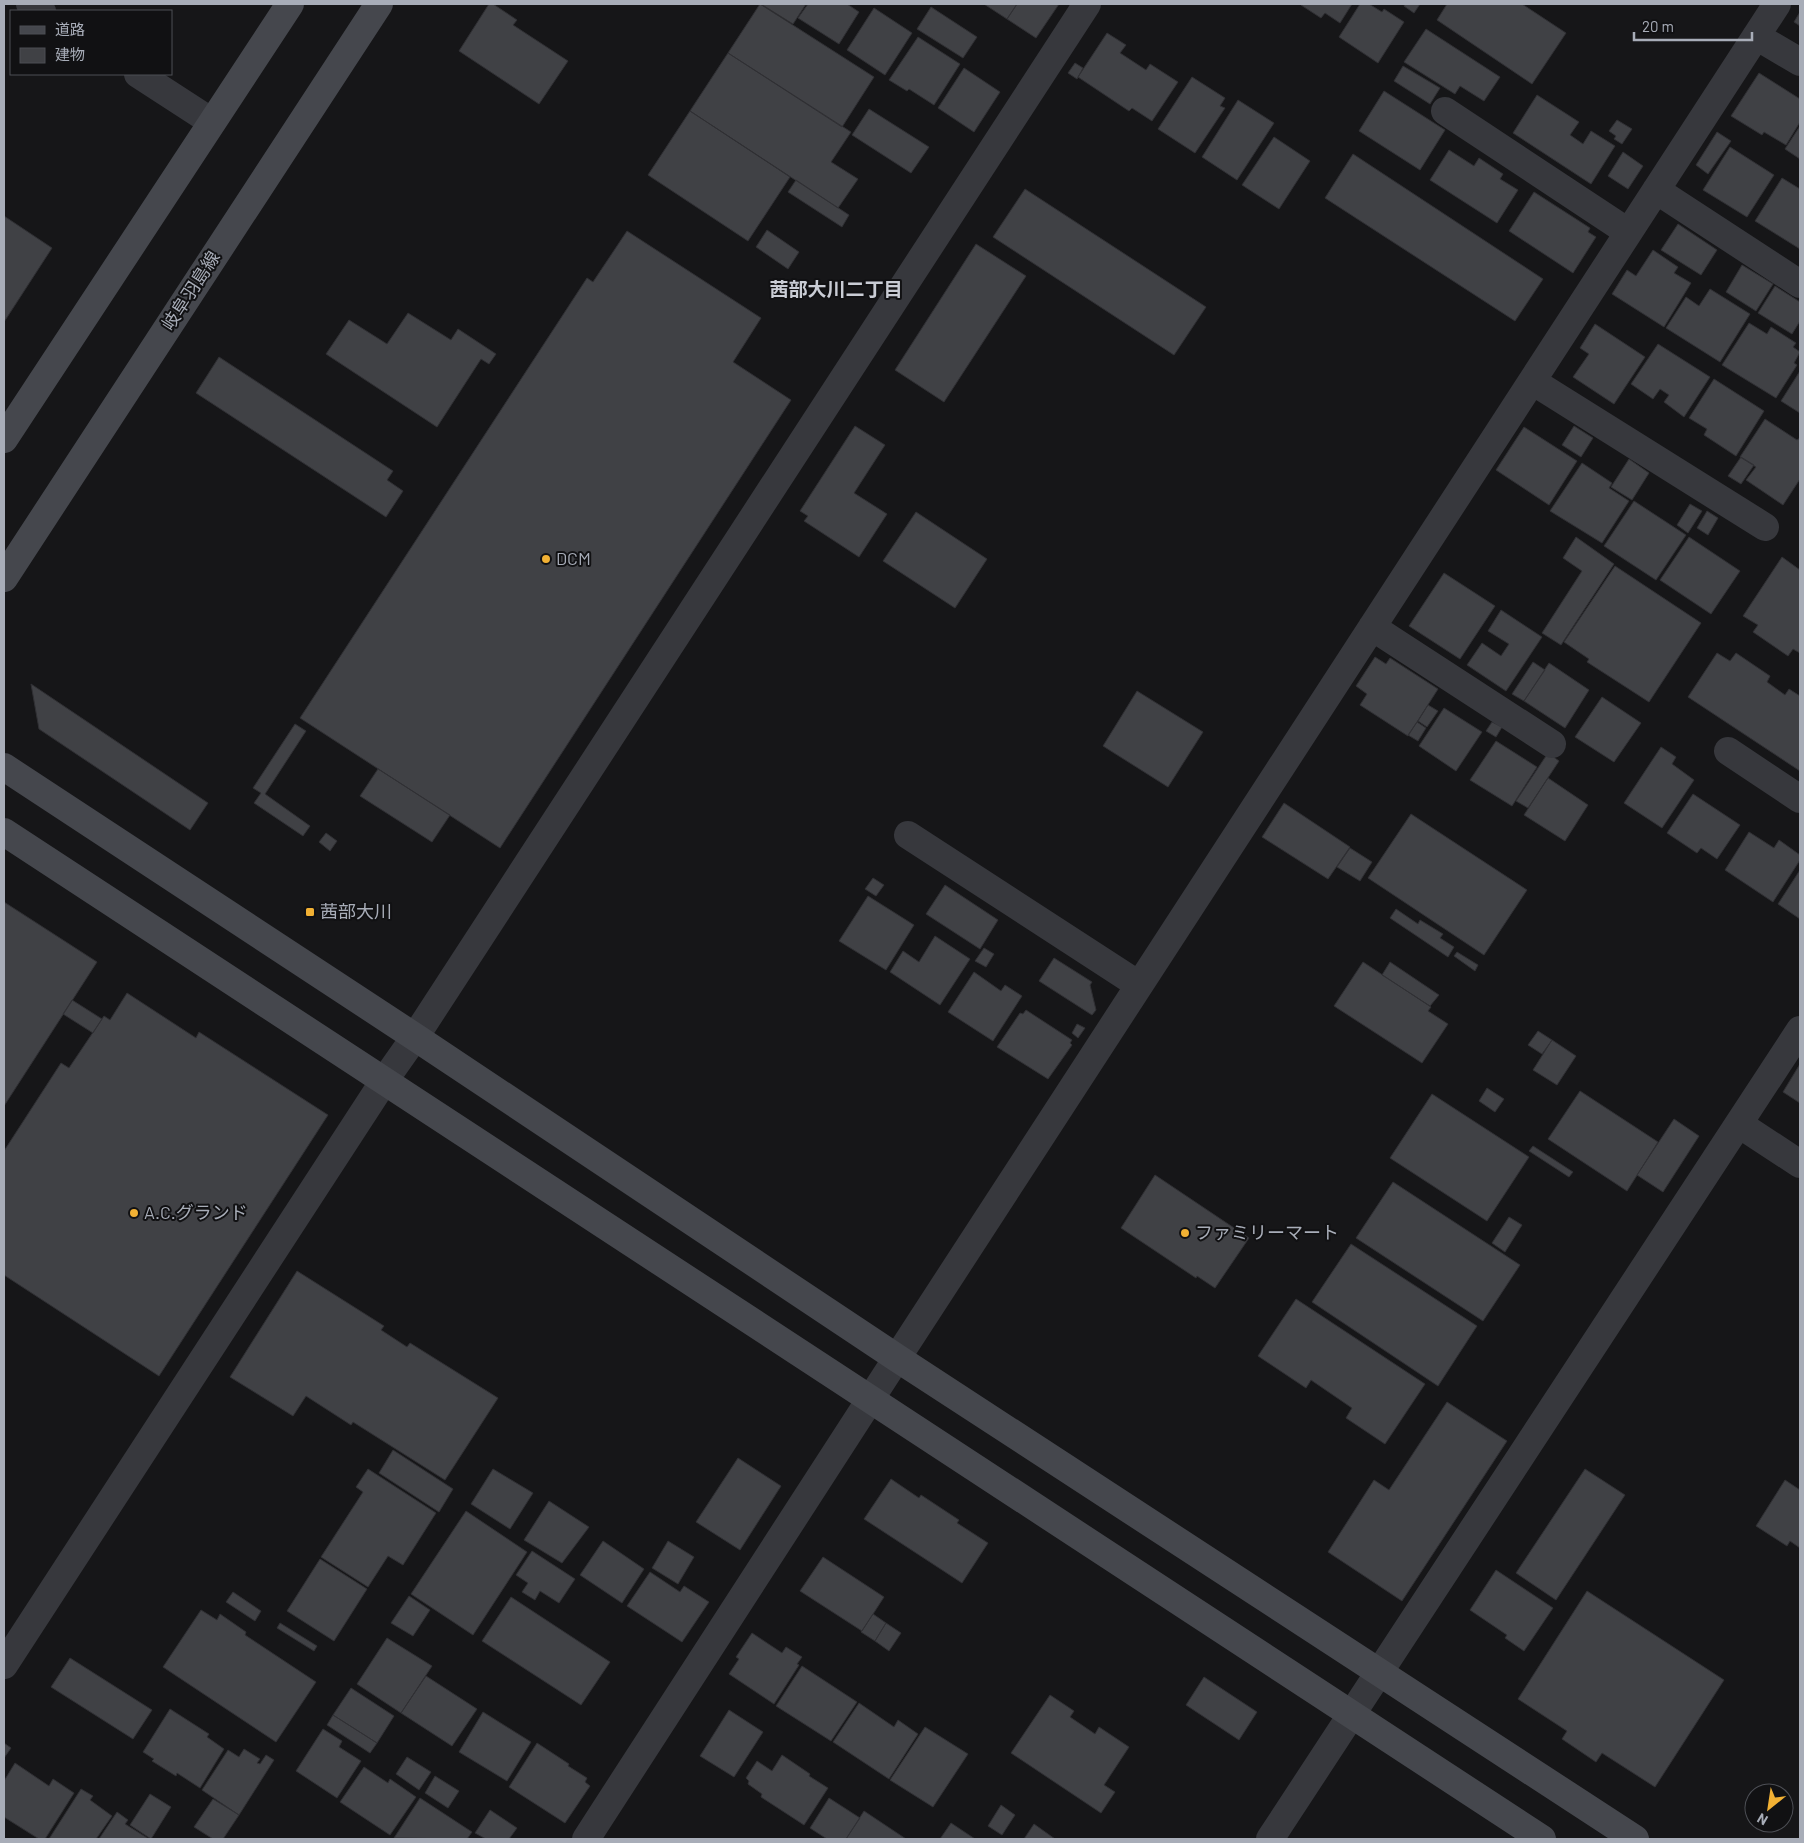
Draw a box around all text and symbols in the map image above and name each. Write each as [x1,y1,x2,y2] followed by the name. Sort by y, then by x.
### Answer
[10,10,172,75] legend
[1634,10,1752,42] scale bar
[1642,17,1674,35] text: 20 m
[55,20,85,38] text: 道路
[55,45,85,63] text: 建物
[156,247,224,334] street label: 岐阜羽島線
[769,277,903,300] district label: 茜部大川二丁目
[556,547,591,569] place label: DCM
[540,553,552,565] marker: DCM
[320,900,392,922] place label: 茜部大川
[304,906,316,918] marker: 茜部大川
[144,1201,248,1223] place label: A.C.グランド
[128,1207,140,1219] marker: A.C.グランド
[1195,1221,1339,1243] place label: ファミリーマート
[1179,1227,1191,1239] marker: ファミリーマート
[1744,1783,1794,1833] north arrow
[1754,1810,1771,1829] text: N

